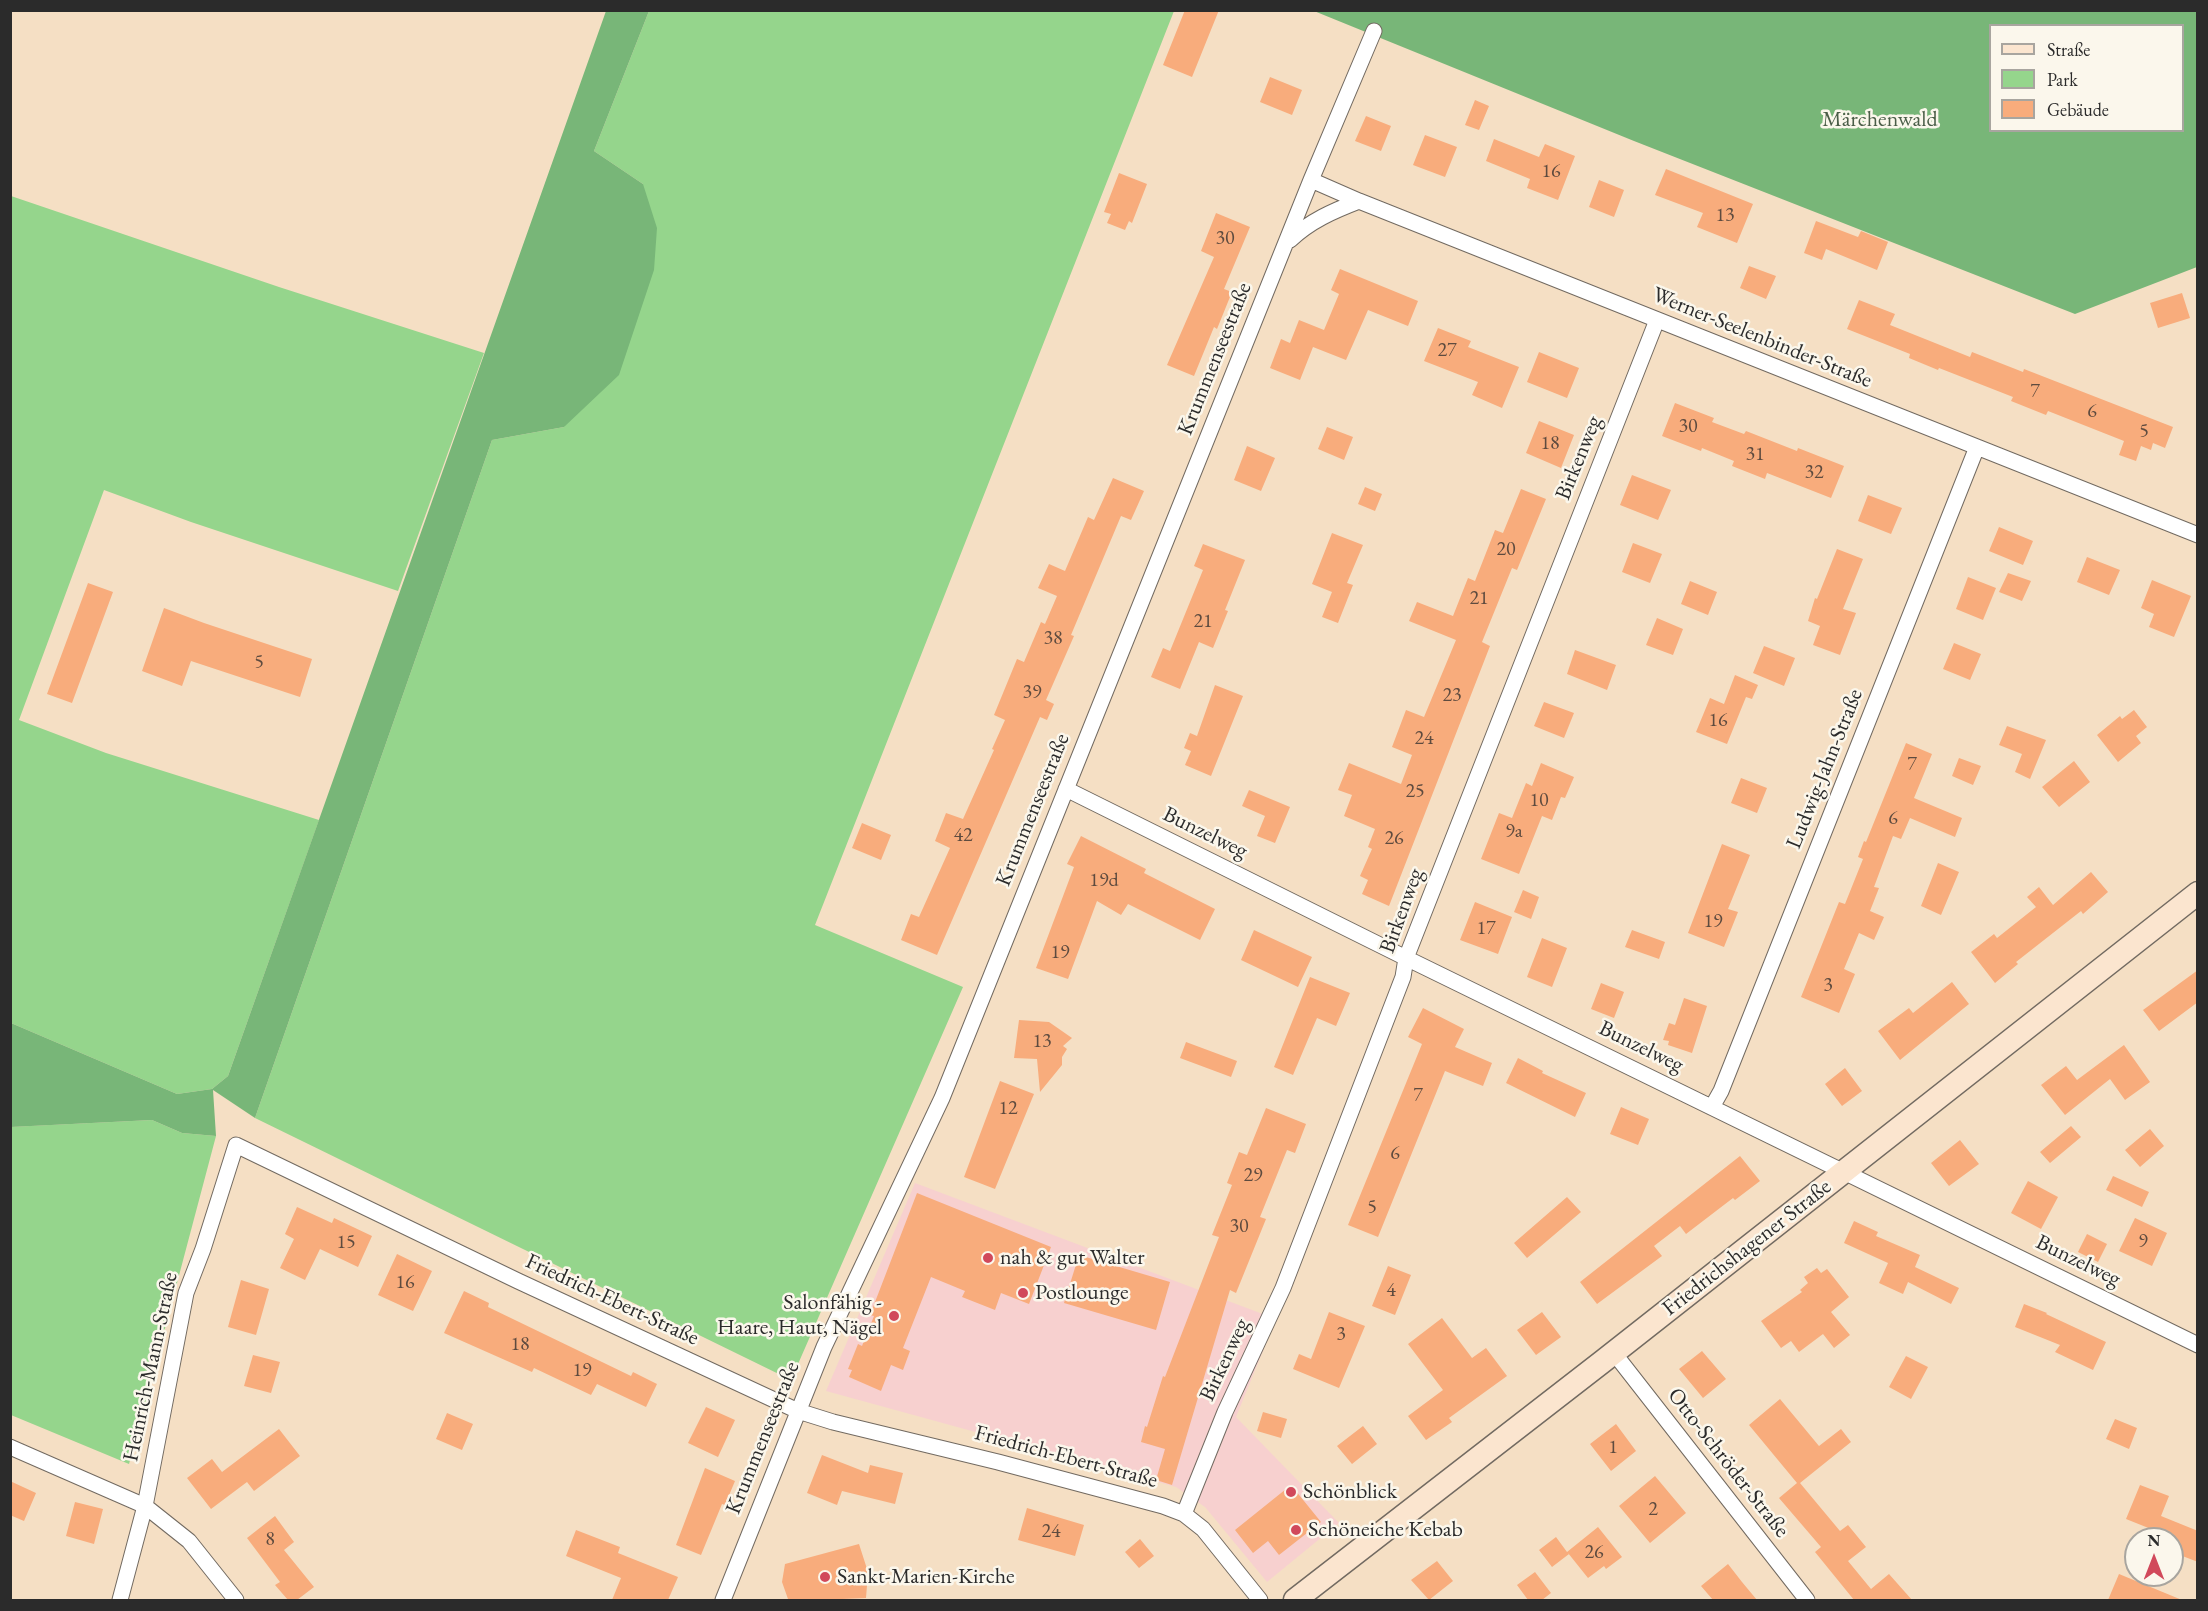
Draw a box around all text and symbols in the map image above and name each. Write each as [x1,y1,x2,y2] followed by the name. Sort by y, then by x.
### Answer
[1989,24,2184,132] legend
[2047,38,2090,61] text: Straße
[2047,68,2078,91] text: Park
[2047,98,2109,121] text: Gebäude
[1822,107,1938,133] park label: Märchenwald
[1541,160,1561,184] house number: 16
[1715,204,1735,228] house number: 13
[1215,227,1235,251] house number: 30
[1172,279,1258,439] street label: Krummenseestraße
[1648,282,1876,394] street label: Werner-Seelenbinder-Straße
[1437,339,1457,363] house number: 27
[2030,380,2040,404] house number: 7
[2087,400,2097,424] house number: 6
[1550,412,1608,504] street label: Birkenweg
[1678,415,1698,439] house number: 30
[2139,420,2149,444] house number: 5
[1540,432,1560,456] house number: 18
[1745,443,1765,467] house number: 31
[1804,461,1824,485] house number: 32
[1496,538,1516,562] house number: 20
[1469,587,1489,611] house number: 21
[1193,610,1213,634] house number: 21
[1043,627,1063,651] house number: 38
[254,651,264,675] house number: 5
[1022,681,1042,705] house number: 39
[1442,684,1462,708] house number: 23
[1781,685,1869,853] street label: Ludwig-Jahn-Straße
[1708,709,1728,733] house number: 16
[1414,727,1434,751] house number: 24
[990,730,1076,890] street label: Krummenseestraße
[1907,753,1917,777] house number: 7
[1405,780,1425,804] house number: 25
[1529,789,1549,813] house number: 10
[1158,801,1252,865] street label: Bunzelweg
[1888,807,1898,831] house number: 6
[1505,820,1523,844] house number: 9a
[953,824,973,848] house number: 42
[1384,827,1404,851] house number: 26
[1374,865,1430,957] street label: Birkenweg
[1089,869,1119,893] house number: 19d
[1703,910,1723,934] house number: 19
[1476,917,1496,941] house number: 17
[1050,941,1070,965] house number: 19
[1823,974,1833,998] house number: 3
[1594,1015,1688,1079] street label: Bunzelweg
[1032,1030,1052,1054] house number: 13
[1413,1084,1423,1108] house number: 7
[998,1097,1018,1121] house number: 12
[1390,1142,1400,1166] house number: 6
[1243,1164,1263,1188] house number: 29
[1657,1174,1837,1322] street label: Friedrichshagener Straße
[1367,1196,1377,1220] house number: 5
[1229,1215,1249,1239] house number: 30
[2031,1229,2125,1293] street label: Bunzelweg
[2138,1230,2148,1254] house number: 9
[336,1231,356,1255] house number: 15
[1000,1245,1144,1271] place label: nah & gut Walter
[521,1248,703,1352] street label: Friedrich-Ebert-Straße
[981,1251,995,1265] marker: nah & gut Walter
[118,1270,184,1464] street label: Heinrich-Mann-Straße
[395,1271,415,1295] house number: 16
[1386,1279,1396,1303] house number: 4
[1035,1280,1128,1306] place label: Postlounge
[1016,1286,1030,1300] marker: Postlounge
[717,1290,882,1342] place label: Salonfähig - Haare, Haut, Nägel
[887,1309,901,1323] marker: Salonfähig - Haare, Haut, Nägel
[1194,1314,1256,1406] street label: Birkenweg
[1336,1323,1346,1347] house number: 3
[510,1333,530,1357] house number: 18
[720,1358,806,1518] street label: Krummenseestraße
[572,1359,592,1383] house number: 19
[1661,1383,1795,1543] street label: Otto-Schröder-Straße
[972,1420,1160,1494] street label: Friedrich-Ebert-Straße
[1608,1436,1618,1460] house number: 1
[1303,1479,1397,1505] place label: Schönblick
[1284,1485,1298,1499] marker: Schönblick
[1648,1498,1658,1522] house number: 2
[1308,1517,1463,1543] place label: Schöneiche Kebab
[1041,1520,1061,1544] house number: 24
[1289,1523,1303,1537] marker: Schöneiche Kebab
[2124,1527,2184,1587] north arrow
[265,1528,275,1552] house number: 8
[2148,1530,2160,1551] text: N
[1584,1541,1604,1565] house number: 26
[837,1564,1015,1590] place label: Sankt-Marien-Kirche
[818,1570,832,1584] marker: Sankt-Marien-Kirche

